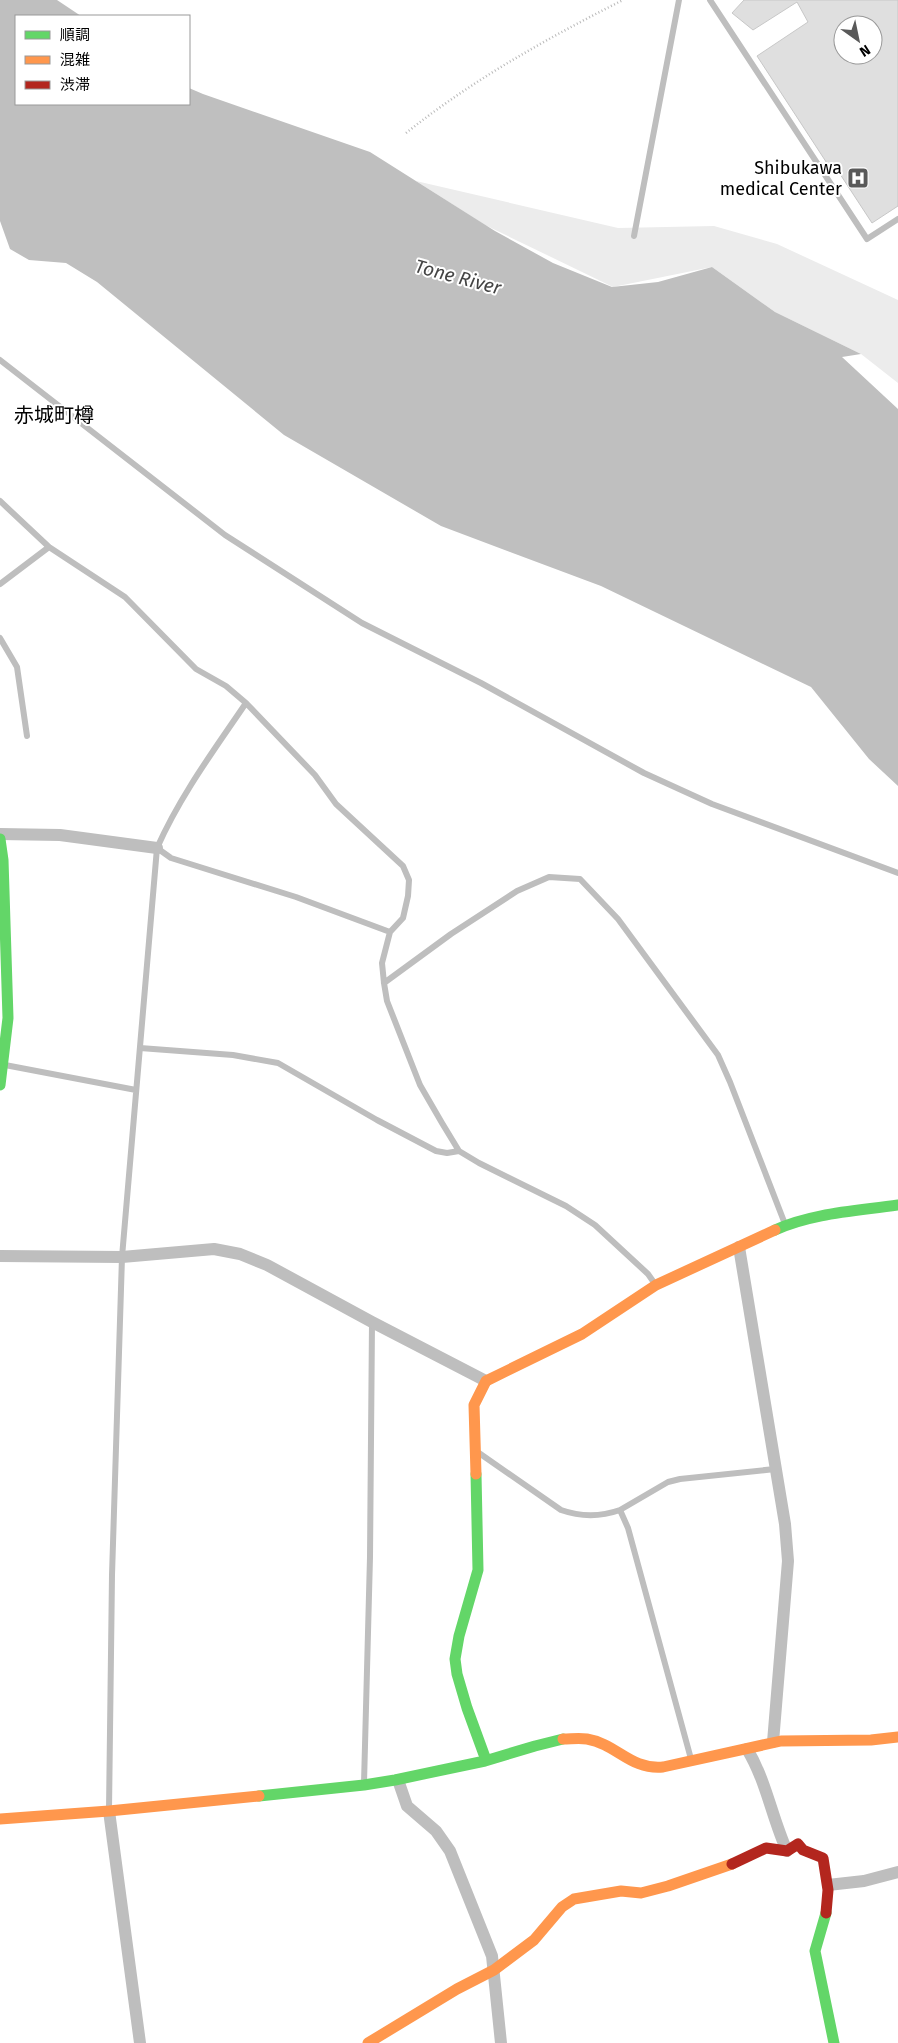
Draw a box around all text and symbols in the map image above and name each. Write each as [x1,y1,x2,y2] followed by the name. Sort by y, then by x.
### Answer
[15,15,190,105] legend
[833,15,883,65] north arrow
[60,26,90,44] text: 順調
[856,41,873,60] text: N
[60,51,90,69] text: 混雑
[60,76,90,94] text: 渋滞
[720,157,842,200] place label: Shibukawa medical Center
[846,166,870,190] hospital icon: Shibukawa medical Center
[412,254,504,300] water label: Tone River
[14,403,94,427] district label: 赤城町樽

